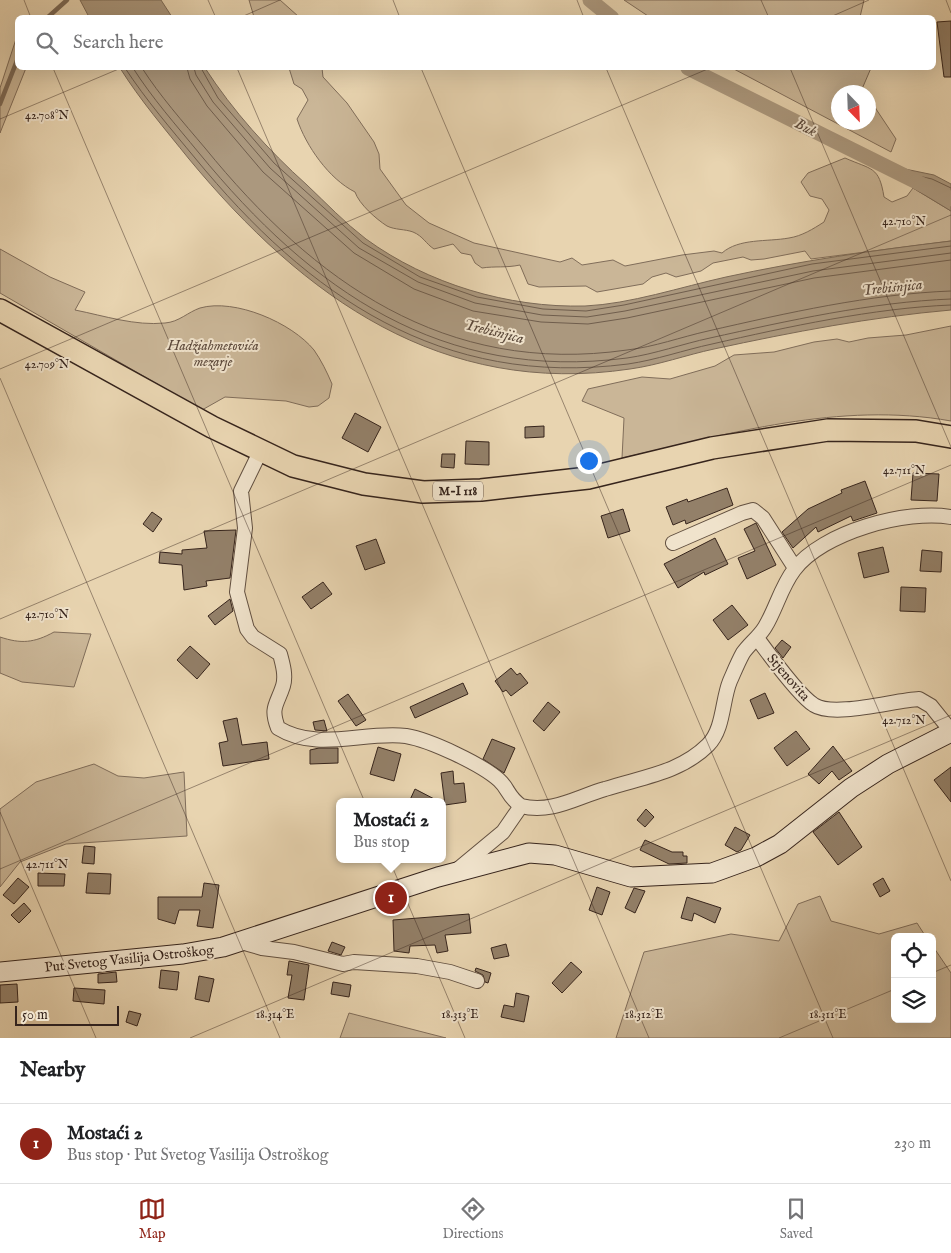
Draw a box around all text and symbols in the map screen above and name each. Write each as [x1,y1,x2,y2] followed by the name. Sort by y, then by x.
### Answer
[15,15,936,70] search box
[33,29,61,57] icon: search
[73,31,164,55] text: Search here
[831,85,876,130] north arrow
[25,108,70,123] text: 42.708°N
[792,114,820,141] water label: Buk
[882,214,926,229] text: 42.710°N
[861,275,924,300] water label: Trebišnjica
[462,315,526,348] water label: Trebišnjica
[166,337,259,371] park label: Hadžiahmetovića mezarje
[25,357,70,372] text: 42.709°N
[576,448,602,474] your location
[883,463,926,478] text: 42.711°N
[433,482,483,501] road number: M-I 118
[25,607,69,622] text: 42.710°N
[763,650,814,706] street label: Stjenovita
[882,713,926,728] text: 42.712°N
[336,798,446,863] popup
[353,809,429,833] text: Mostaći 2
[353,833,410,853] text: Bus stop
[26,857,69,872] text: 42.711°N
[375,879,407,917] pin: 1
[891,933,936,1023] map controls
[891,933,936,978] button: locate
[44,941,215,977] street label: Put Svetog Vasilija Ostroškog
[891,978,936,1023] button: layers
[15,1003,119,1026] scale bar
[22,1006,48,1024] text: 50 m
[256,1007,294,1022] text: 18.314°E
[441,1007,479,1022] text: 18.313°E
[625,1007,663,1022] text: 18.312°E
[809,1007,847,1022] text: 18.311°E
[20,1057,85,1084] text: Nearby
[67,1122,143,1146] text: Mostaći 2
[33,1134,39,1154] text: 1
[894,1134,931,1154] text: 230 m
[67,1146,328,1166] text: Bus stop · Put Svetog Vasilija Ostroškog
[138,1195,166,1243] tab: Map
[442,1195,503,1243] tab: Directions
[780,1195,813,1243] tab: Saved

